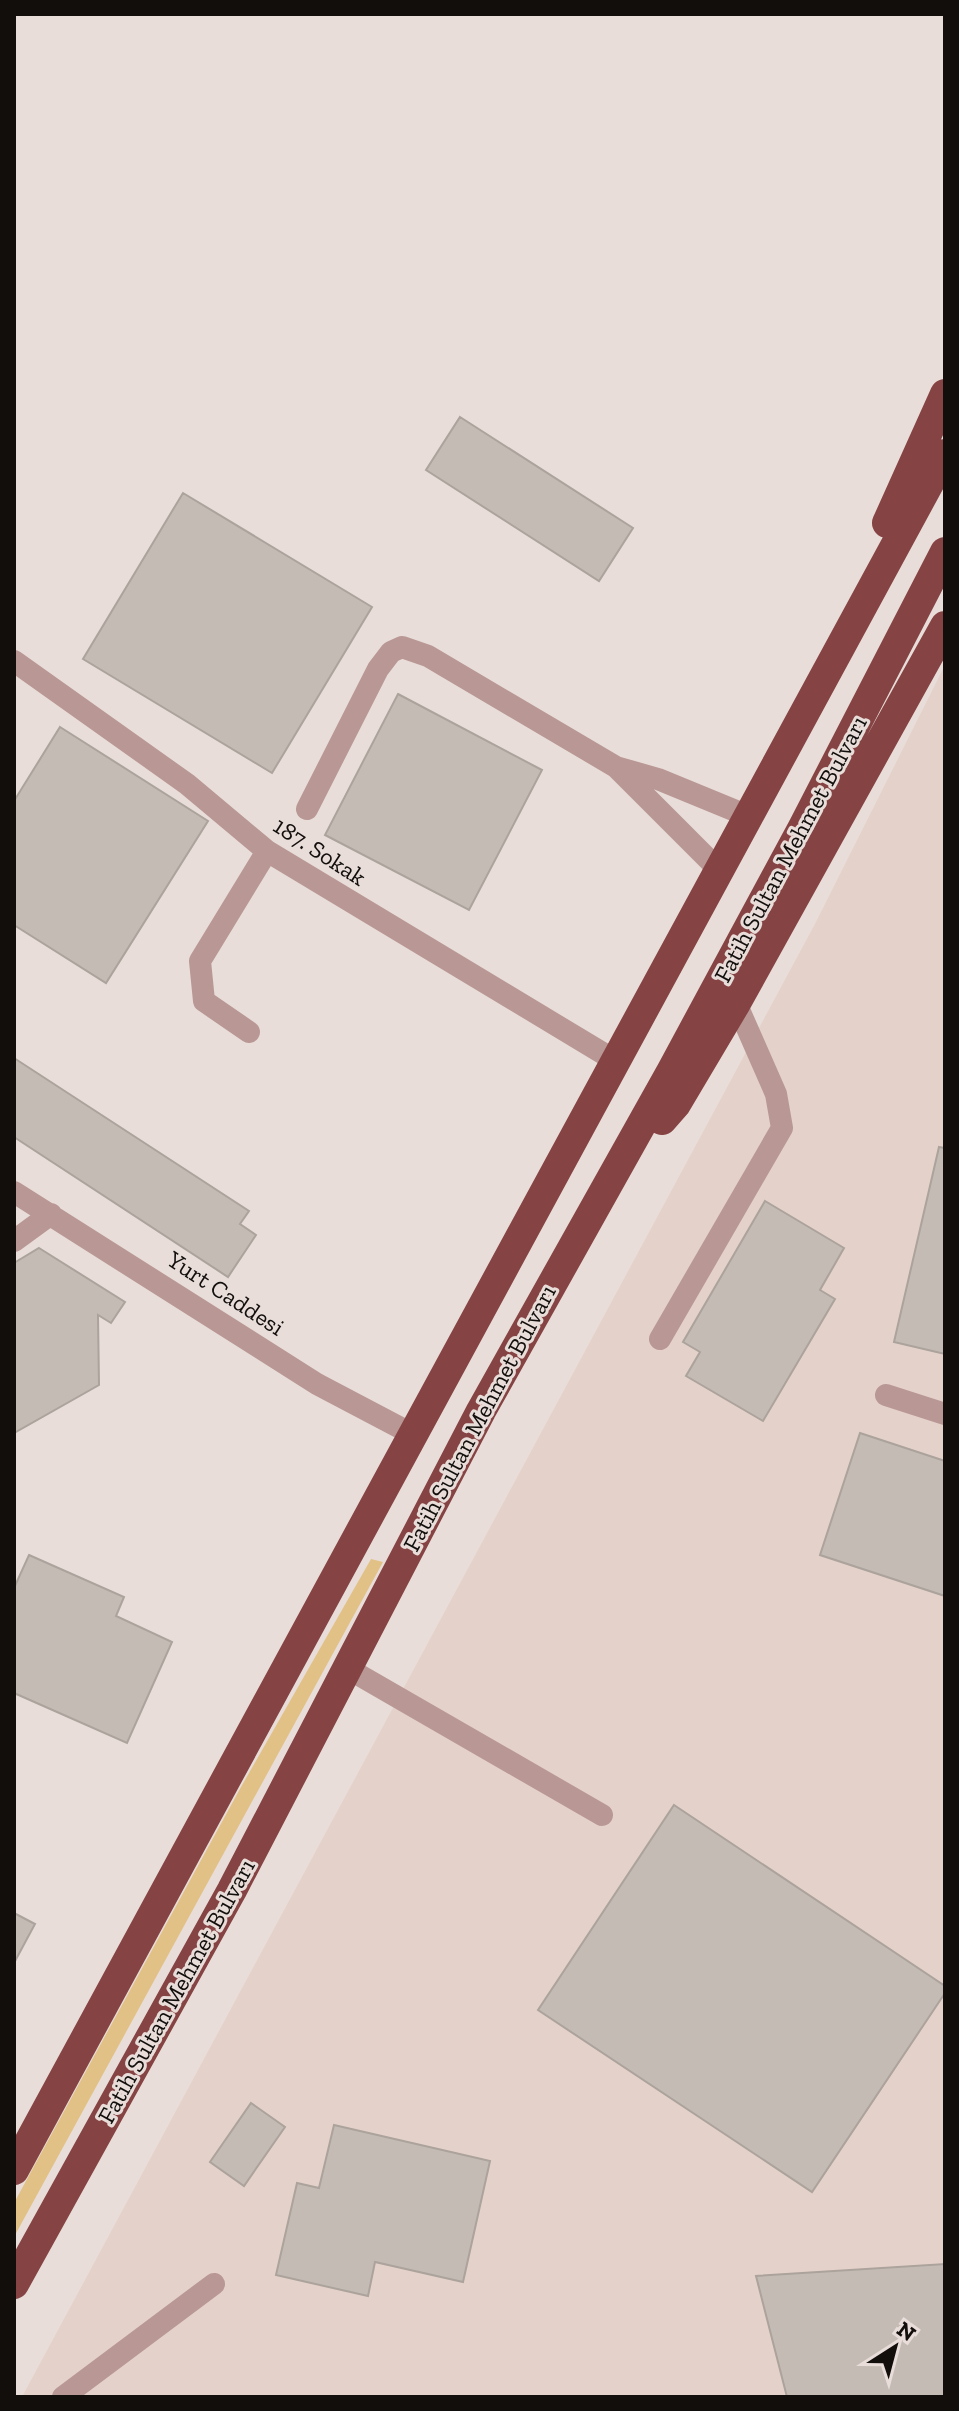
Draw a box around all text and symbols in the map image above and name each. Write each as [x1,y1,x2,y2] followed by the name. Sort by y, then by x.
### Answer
[707,711,873,987] street label: Fatih Sultan Mehmet Bulvarı
[268,810,372,892] street label: 187. Sokak
[161,1244,290,1342] street label: Yurt Caddesi
[396,1280,562,1556] street label: Fatih Sultan Mehmet Bulvarı
[91,1854,261,2128] street label: Fatih Sultan Mehmet Bulvarı
[855,2307,935,2387] north arrow
[892,2315,921,2347] text: N

